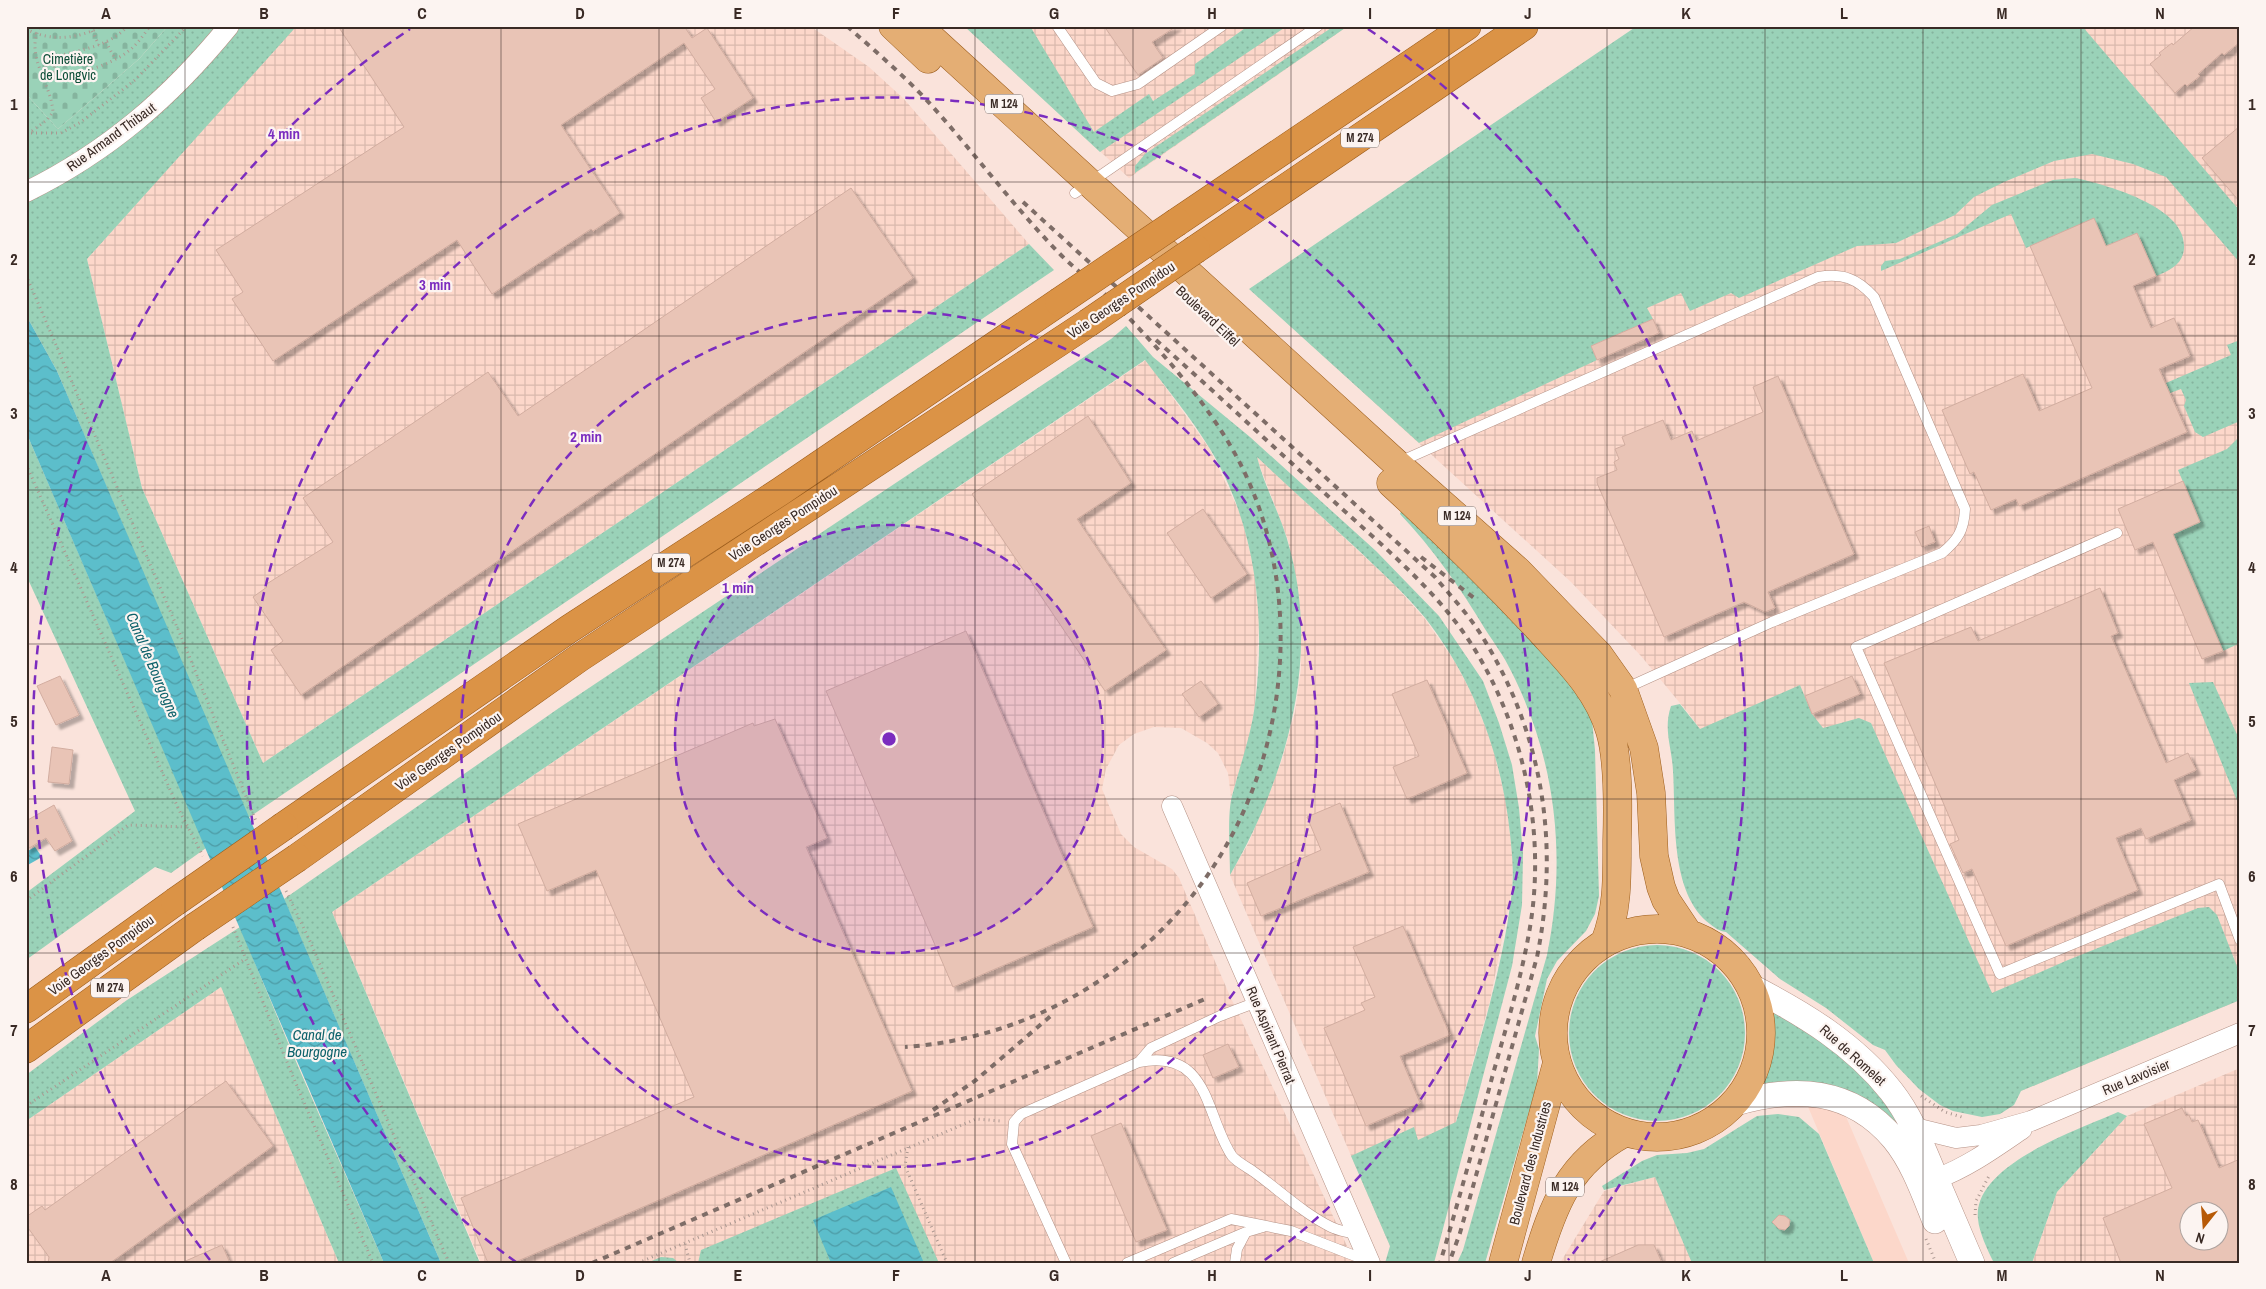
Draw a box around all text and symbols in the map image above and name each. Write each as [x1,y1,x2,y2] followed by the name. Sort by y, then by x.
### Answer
[101,2,111,24] text: A
[259,2,269,24] text: B
[417,2,427,24] text: C
[575,2,585,24] text: D
[734,2,743,24] text: E
[892,2,900,24] text: F
[1049,2,1059,24] text: G
[1207,2,1217,24] text: H
[1368,2,1372,24] text: I
[1524,2,1532,24] text: J
[1681,2,1691,24] text: K
[1840,2,1848,24] text: L
[1997,2,2008,24] text: M
[2155,2,2165,24] text: N
[40,50,96,84] park label: Cimetière de Longvic
[10,93,18,115] text: 1
[2248,93,2256,115] text: 1
[985,95,1023,114] road number: M 124
[63,99,159,175] street label: Rue Armand Thibaut
[268,123,300,144] text: 4 min
[1341,128,1379,148] road number: M 274
[10,248,18,270] text: 2
[2248,248,2256,270] text: 2
[1064,257,1178,343] street label: Voie Georges Pompidou
[419,274,451,295] text: 3 min
[1172,282,1244,350] street label: Boulevard Eiffel
[10,402,18,424] text: 3
[2248,402,2256,424] text: 3
[570,426,602,447] text: 2 min
[725,481,841,565] street label: Voie Georges Pompidou
[1438,506,1476,526] road number: M 124
[652,554,690,572] road number: M 274
[10,556,18,578] text: 4
[2248,556,2256,578] text: 4
[722,577,754,598] text: 1 min
[121,609,185,721] water label: Canal de Bourgogne
[391,708,505,794] street label: Voie Georges Pompidou
[10,710,18,732] text: 5
[2248,710,2256,732] text: 5
[880,730,898,748] centre of rings
[10,865,18,887] text: 6
[2248,865,2256,887] text: 6
[45,911,157,999] street label: Voie Georges Pompidou
[91,978,129,998] road number: M 274
[1242,984,1300,1086] street label: Rue Aspirant Pierrat
[10,1019,18,1041] text: 7
[2248,1019,2256,1041] text: 7
[1816,1021,1890,1089] street label: Rue de Romelet
[287,1024,347,1062] water label: Canal de Bourgogne
[2100,1055,2173,1099] street label: Rue Lavoisier
[1505,1099,1555,1227] street label: Boulevard des Industries
[10,1173,18,1195] text: 8
[2248,1173,2256,1195] text: 8
[1546,1178,1584,1196] road number: M 124
[2178,1202,2228,1252] north arrow
[2194,1229,2207,1248] text: N
[101,1264,111,1286] text: A
[259,1264,269,1286] text: B
[417,1264,427,1286] text: C
[575,1264,585,1286] text: D
[734,1264,743,1286] text: E
[892,1264,900,1286] text: F
[1049,1264,1059,1286] text: G
[1207,1264,1217,1286] text: H
[1368,1264,1372,1286] text: I
[1524,1264,1532,1286] text: J
[1681,1264,1691,1286] text: K
[1840,1264,1848,1286] text: L
[1997,1264,2008,1286] text: M
[2155,1264,2165,1286] text: N

